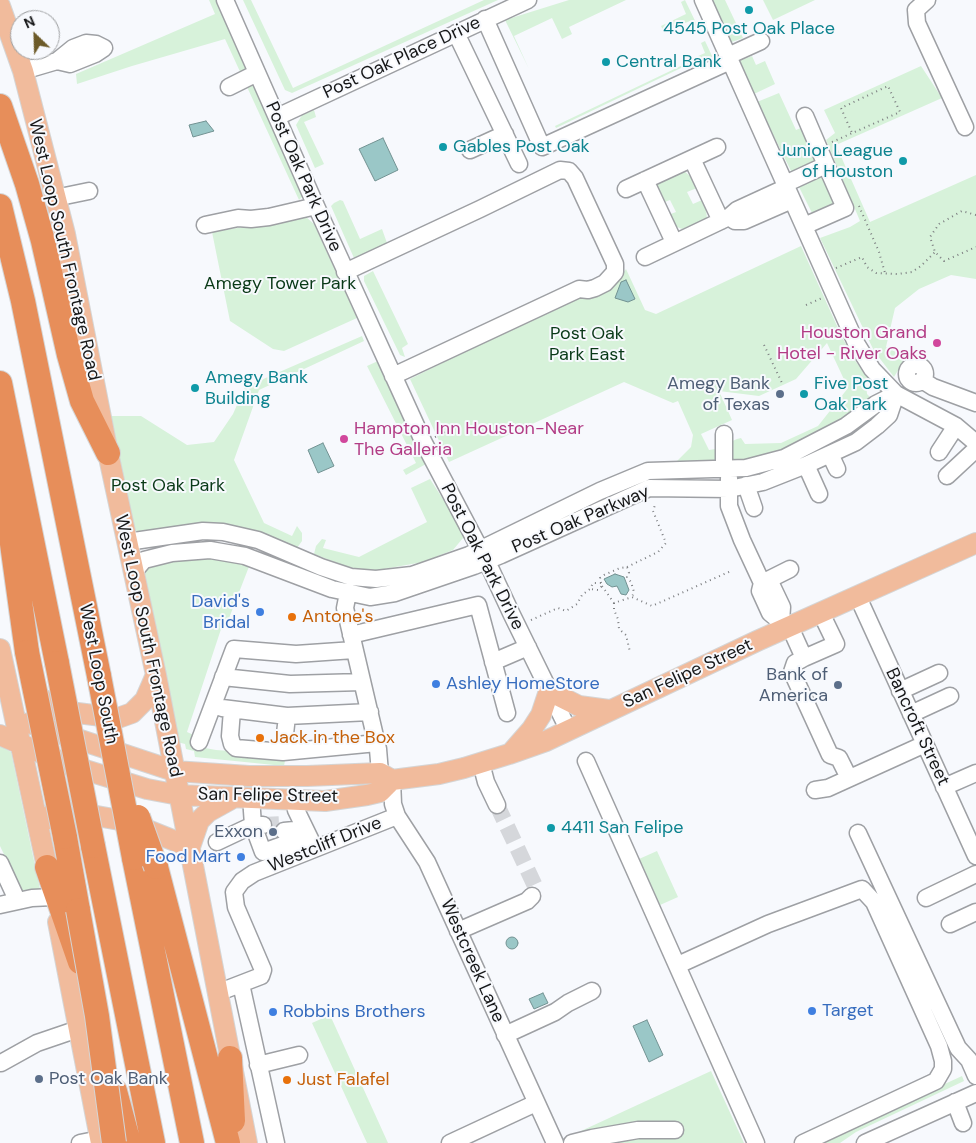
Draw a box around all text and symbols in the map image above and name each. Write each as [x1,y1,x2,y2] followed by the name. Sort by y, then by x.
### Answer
[743,4,755,16] marker: 4545 Post Oak Place
[10,10,60,60] north arrow
[21,12,38,33] text: N
[320,12,484,104] street label: Post Oak Place Drive
[663,18,835,40] place label: 4545 Post Oak Place
[616,51,722,73] place label: Central Bank
[600,56,612,68] marker: Central Bank
[260,99,346,255] street label: Post Oak Park Drive
[23,117,105,383] street label: West Loop South Frontage Road
[453,136,590,158] place label: Gables Post Oak
[777,140,893,182] place label: Junior League of Houston
[437,141,449,153] marker: Gables Post Oak
[897,155,909,167] marker: Junior League of Houston
[204,273,356,295] park label: Amegy Tower Park
[777,322,927,364] place label: Houston Grand Hotel - River Oaks
[549,323,625,366] park label: Post Oak Park East
[931,337,943,349] marker: Houston Grand Hotel - River Oaks
[205,367,308,409] place label: Amegy Bank Building
[667,373,770,416] place label: Amegy Bank of Texas
[814,373,888,416] place label: Five Post Oak Park
[189,382,201,394] marker: Amegy Bank Building
[774,388,786,400] marker: Amegy Bank of Texas
[798,388,810,400] marker: Five Post Oak Park
[354,418,584,460] place label: Hampton Inn Houston-Near The Galleria
[338,433,350,445] marker: Hampton Inn Houston-Near The Galleria
[111,475,225,497] park label: Post Oak Park
[436,480,528,634] street label: Post Oak Park Drive
[509,481,653,559] street label: Post Oak Parkway
[110,513,186,779] street label: West Loop South Frontage Road
[191,591,250,634] place label: David's Bridal
[74,602,122,746] street label: West Loop South
[254,606,266,618] marker: David's Bridal
[302,606,373,628] place label: Antone's
[286,611,298,623] marker: Antone's
[620,635,756,713] street label: San Felipe Street
[759,664,828,706] place label: Bank of America
[880,665,954,789] street label: Bancroft Street
[446,673,600,695] place label: Ashley HomeStore
[430,678,442,690] marker: Ashley HomeStore
[832,679,844,691] marker: Bank of America
[270,727,395,749] place label: Jack in the Box
[254,732,266,744] marker: Jack in the Box
[198,784,338,808] street label: San Felipe Street
[265,812,385,878] street label: Westcliff Drive
[561,817,684,839] place label: 4411 San Felipe
[214,821,263,843] place label: Exxon
[545,822,557,834] marker: 4411 San Felipe
[267,826,279,838] marker: Exxon
[146,846,231,868] place label: Food Mart
[235,851,247,863] marker: Food Mart
[435,896,509,1026] street label: Westcreek Lane
[822,1000,874,1022] place label: Target
[283,1001,426,1023] place label: Robbins Brothers
[806,1005,818,1017] marker: Target
[267,1006,279,1018] marker: Robbins Brothers
[49,1068,168,1090] place label: Post Oak Bank
[297,1069,389,1091] place label: Just Falafel
[33,1073,45,1085] marker: Post Oak Bank
[281,1074,293,1086] marker: Just Falafel

